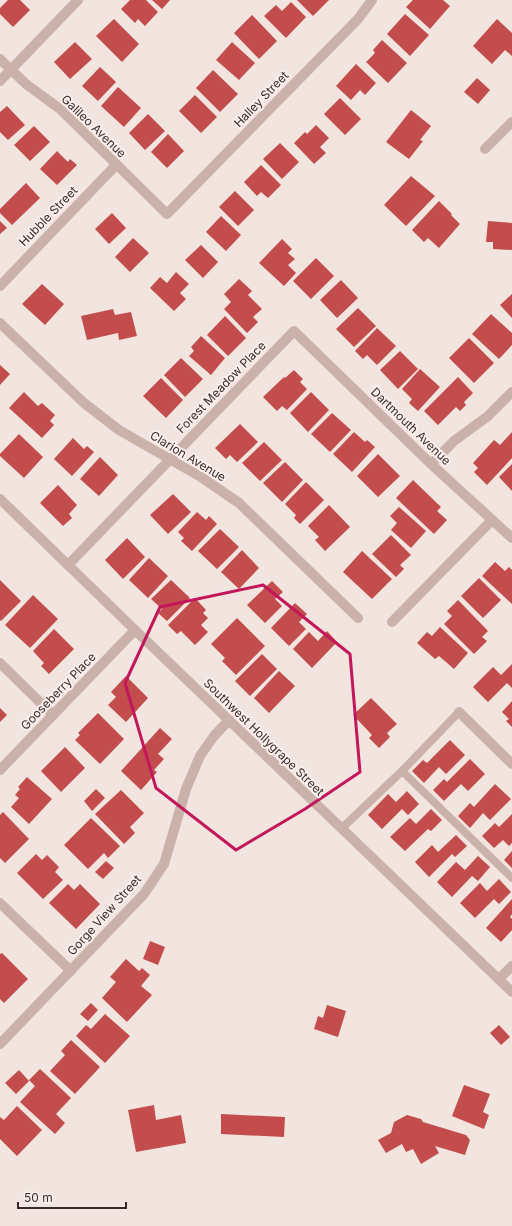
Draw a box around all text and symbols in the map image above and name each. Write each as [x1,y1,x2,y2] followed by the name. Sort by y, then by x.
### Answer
[231,68,292,130] street label: Halley Street
[59,91,129,161] street label: Galileo Avenue
[16,183,80,249] street label: Hubble Street
[173,338,269,436] street label: Forest Meadow Place
[368,384,454,468] street label: Dartmouth Avenue
[147,427,229,485] street label: Clarion Avenue
[17,649,99,733] street label: Gooseberry Place
[201,675,328,799] street label: Southwest Hollygrape Street
[64,872,144,958] street label: Gorge View Street
[18,1184,126,1210] scale bar
[24,1190,53,1205] text: 50 m

